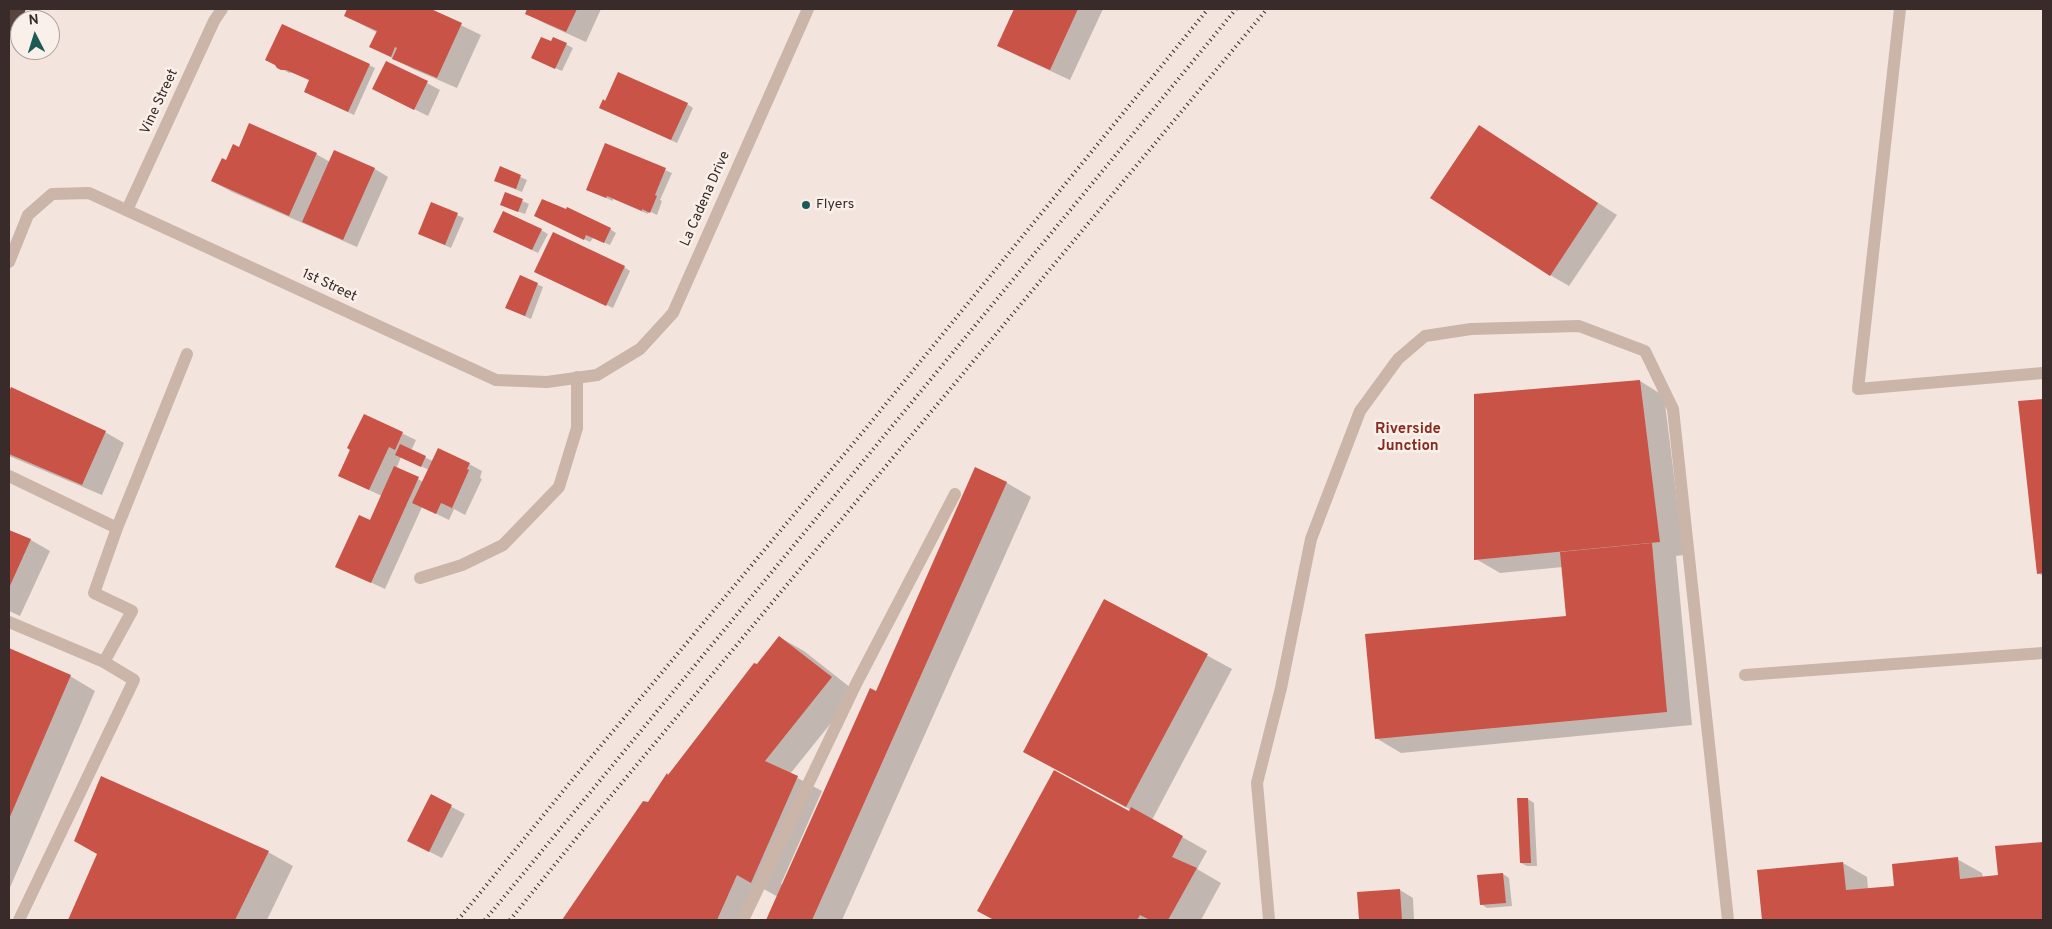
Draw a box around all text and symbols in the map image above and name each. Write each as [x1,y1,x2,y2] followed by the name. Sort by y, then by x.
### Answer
[10,10,60,60] north arrow
[28,12,39,29] text: N
[138,67,182,137] street label: Vine Street
[677,149,735,249] street label: La Cadena Drive
[816,197,854,213] place label: Flyers
[800,199,812,211] marker: Flyers
[299,266,359,306] street label: 1st Street
[1375,421,1441,456] district label: Riverside Junction

